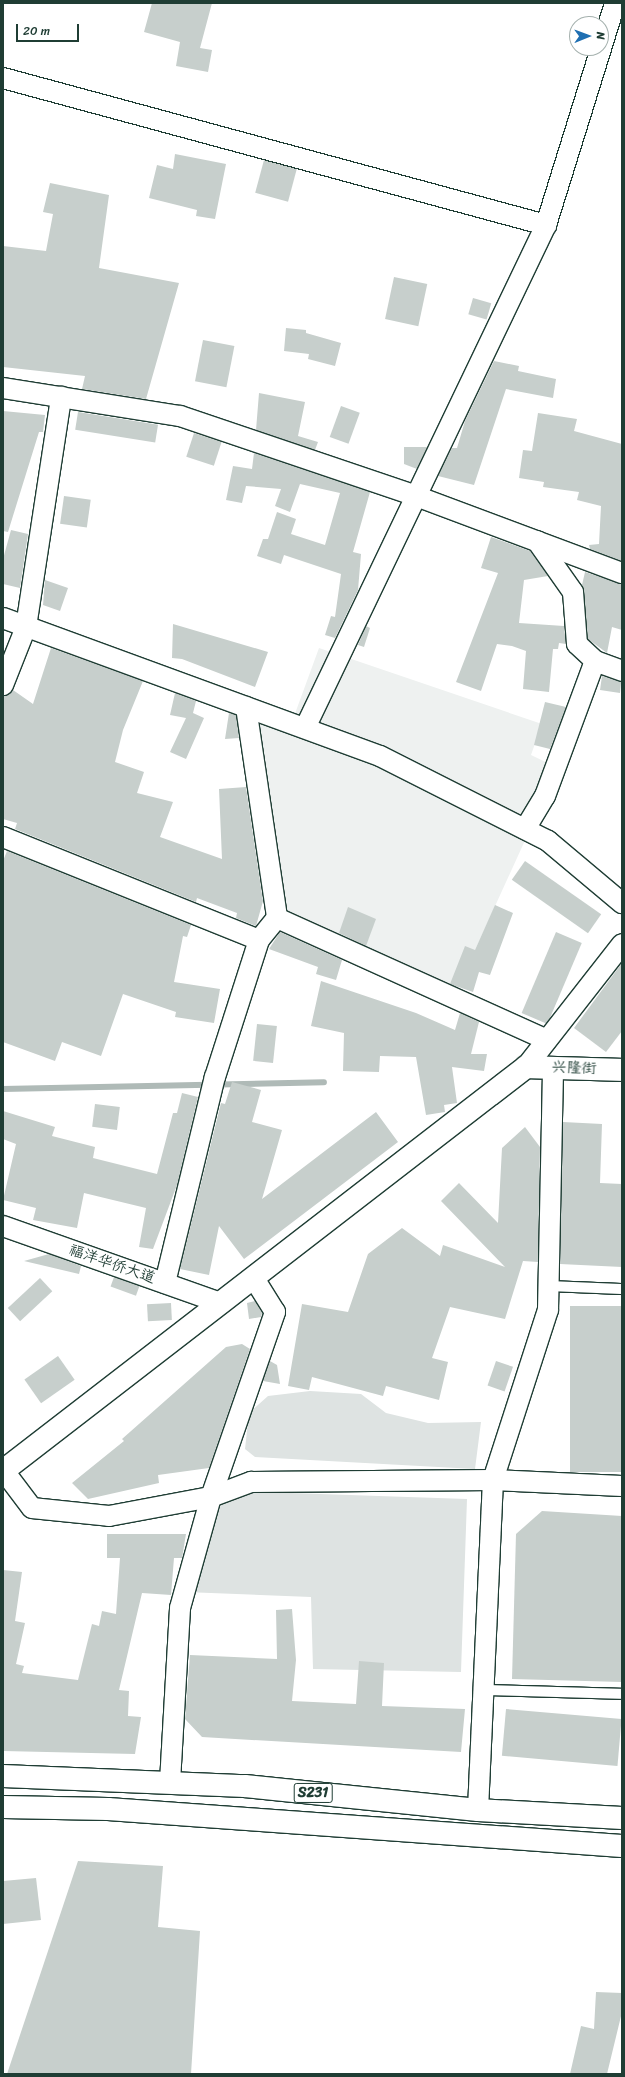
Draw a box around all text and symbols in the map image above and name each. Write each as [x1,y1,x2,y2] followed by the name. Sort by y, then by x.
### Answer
[18,16,81,42] scale bar
[569,16,609,56] north arrow
[23,20,50,42] text: 20 m
[591,32,610,40] text: N
[551,1058,597,1078] street label: 兴隆街
[67,1241,157,1287] street label: 福洋华侨大道
[293,1781,333,1805] road number: S231

